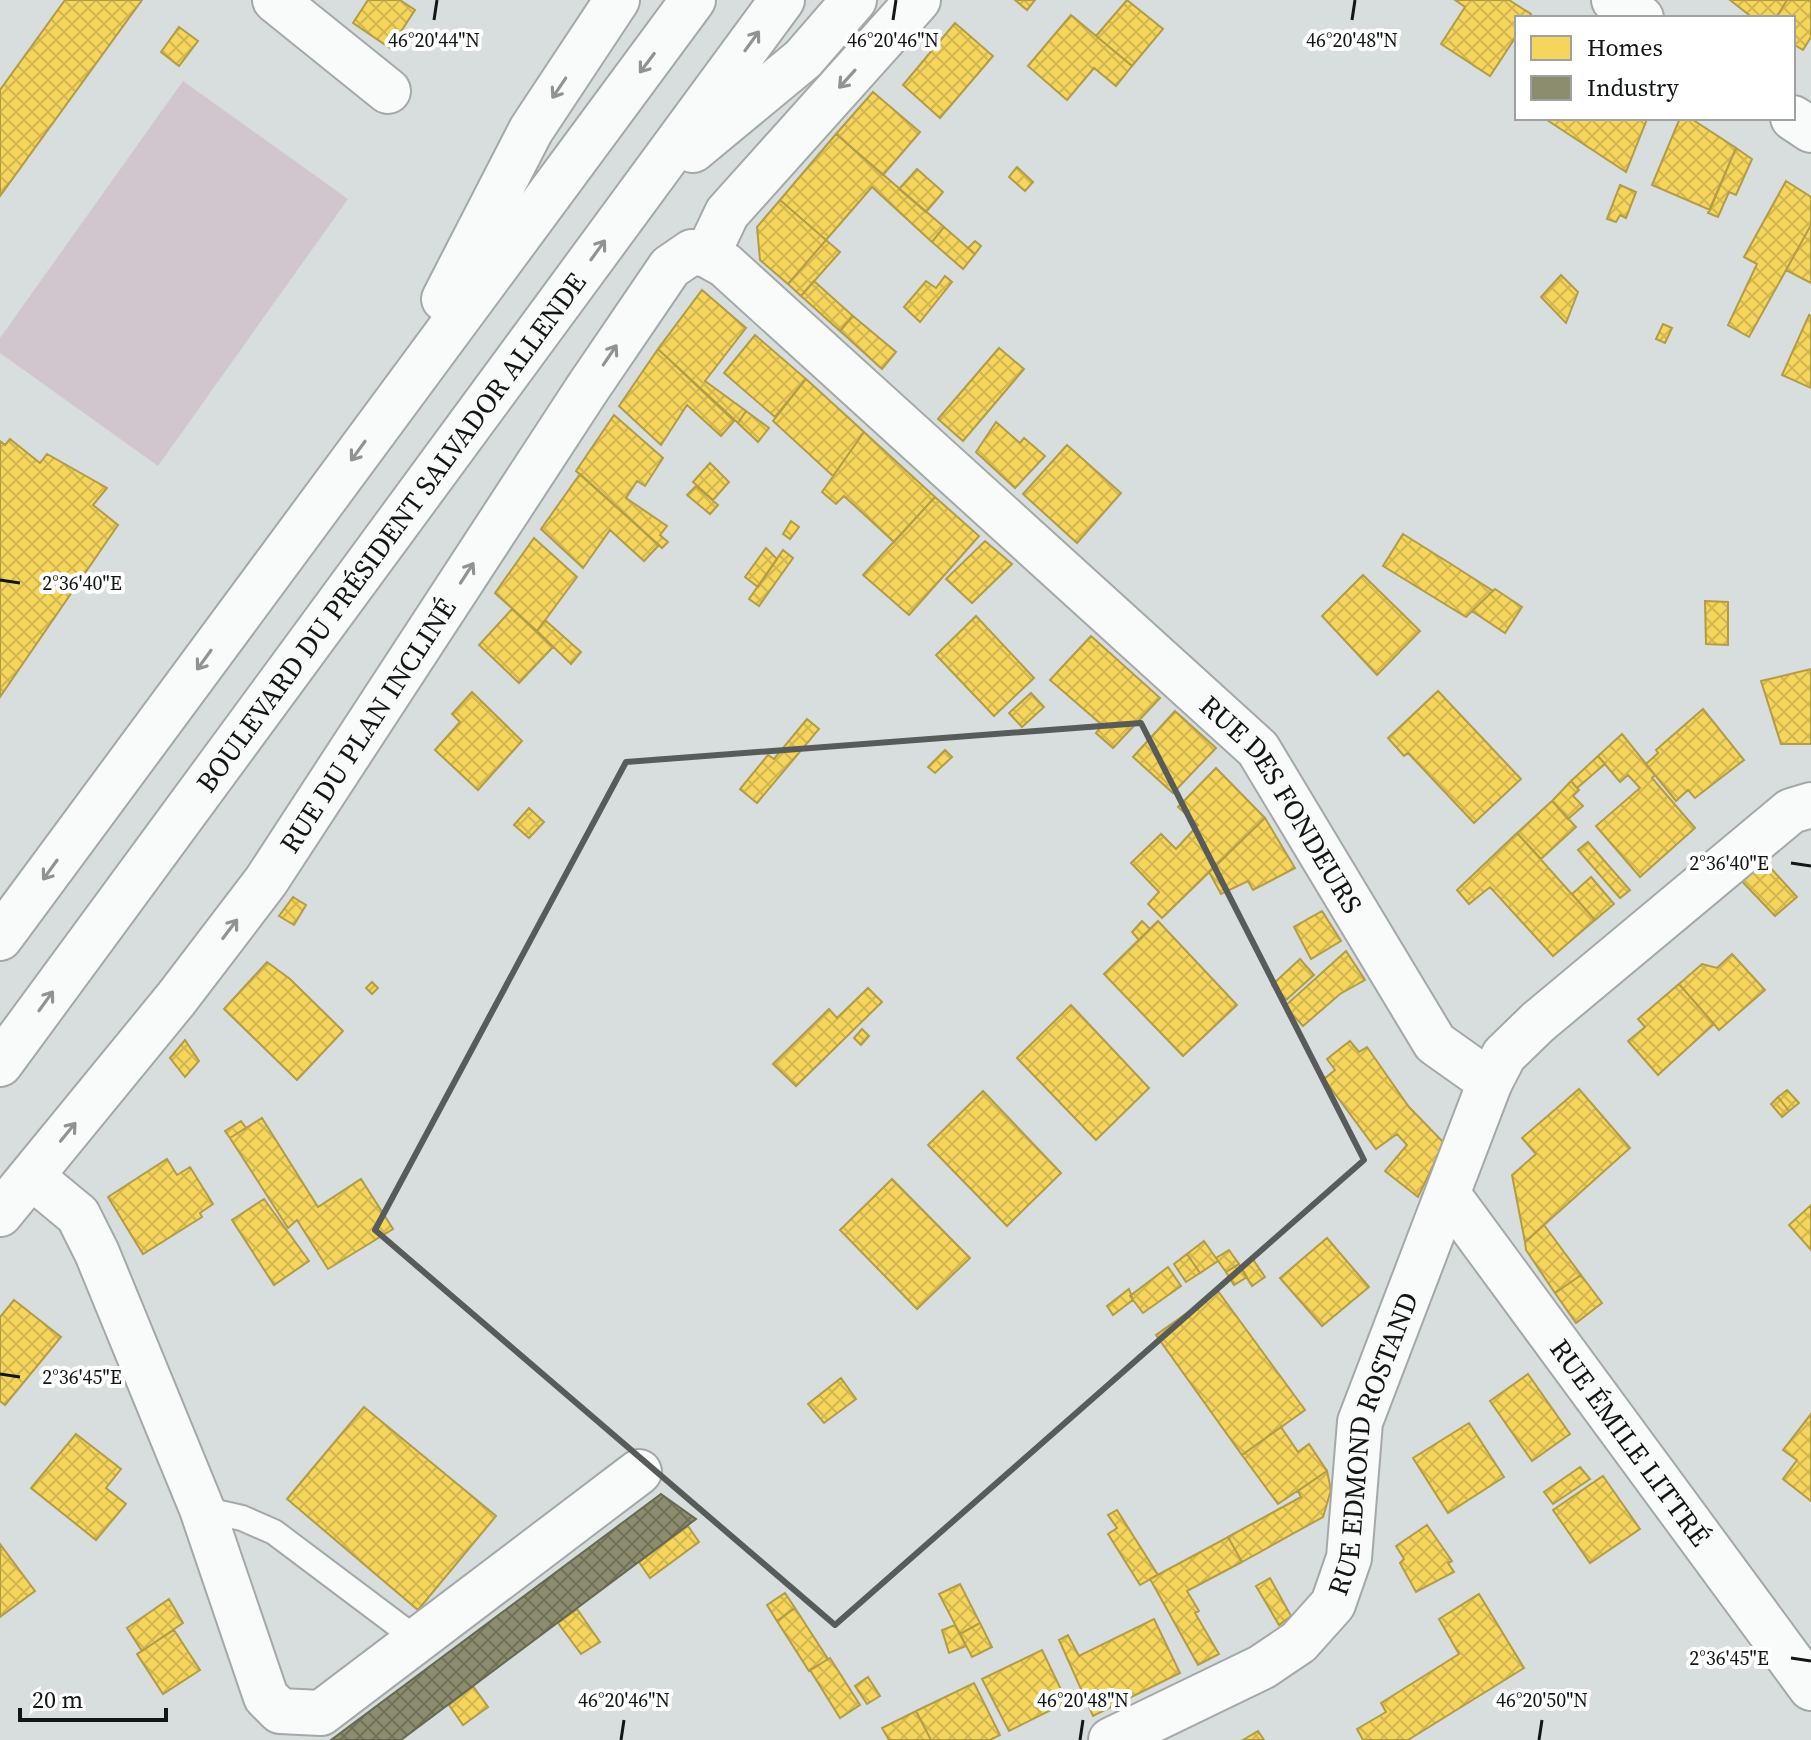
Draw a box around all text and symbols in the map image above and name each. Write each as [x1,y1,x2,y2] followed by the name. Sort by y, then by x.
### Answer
[1515,16,1795,120] legend
[388,26,480,54] text: 46°20'44"N
[847,26,939,54] text: 46°20'46"N
[1306,26,1398,54] text: 46°20'48"N
[744,31,761,52] one-way arrow
[1587,31,1663,64] text: Homes
[638,51,655,73] one-way arrow
[838,69,857,89] one-way arrow
[1587,71,1679,104] text: Industry
[551,77,567,99] one-way arrow
[590,240,607,262] one-way arrow
[187,265,595,800] street label: BOULEVARD DU PRÉSIDENT SALVADOR ALLENDE
[602,345,618,367] one-way arrow
[349,439,366,461] one-way arrow
[459,562,475,585] one-way arrow
[42,569,122,597] text: 2°36'40"E
[270,591,465,860] street label: RUE DU PLAN INCLINÉ
[196,649,212,671] one-way arrow
[1192,686,1372,920] street label: RUE DES FONDEURS
[1689,849,1769,877] text: 2°36'40"E
[42,859,59,880] one-way arrow
[221,919,238,940] one-way arrow
[38,991,54,1013] one-way arrow
[59,1123,77,1143] one-way arrow
[1318,1287,1427,1600] street label: RUE EDMOND ROSTAND
[1541,1331,1719,1554] street label: RUE ÉMILE LITTRÉ
[42,1363,122,1391] text: 2°36'45"E
[1689,1644,1769,1672] text: 2°36'45"E
[20,1672,166,1722] scale bar
[32,1683,83,1716] text: 20 m
[578,1686,670,1714] text: 46°20'46"N
[1037,1686,1129,1714] text: 46°20'48"N
[1496,1686,1588,1714] text: 46°20'50"N

